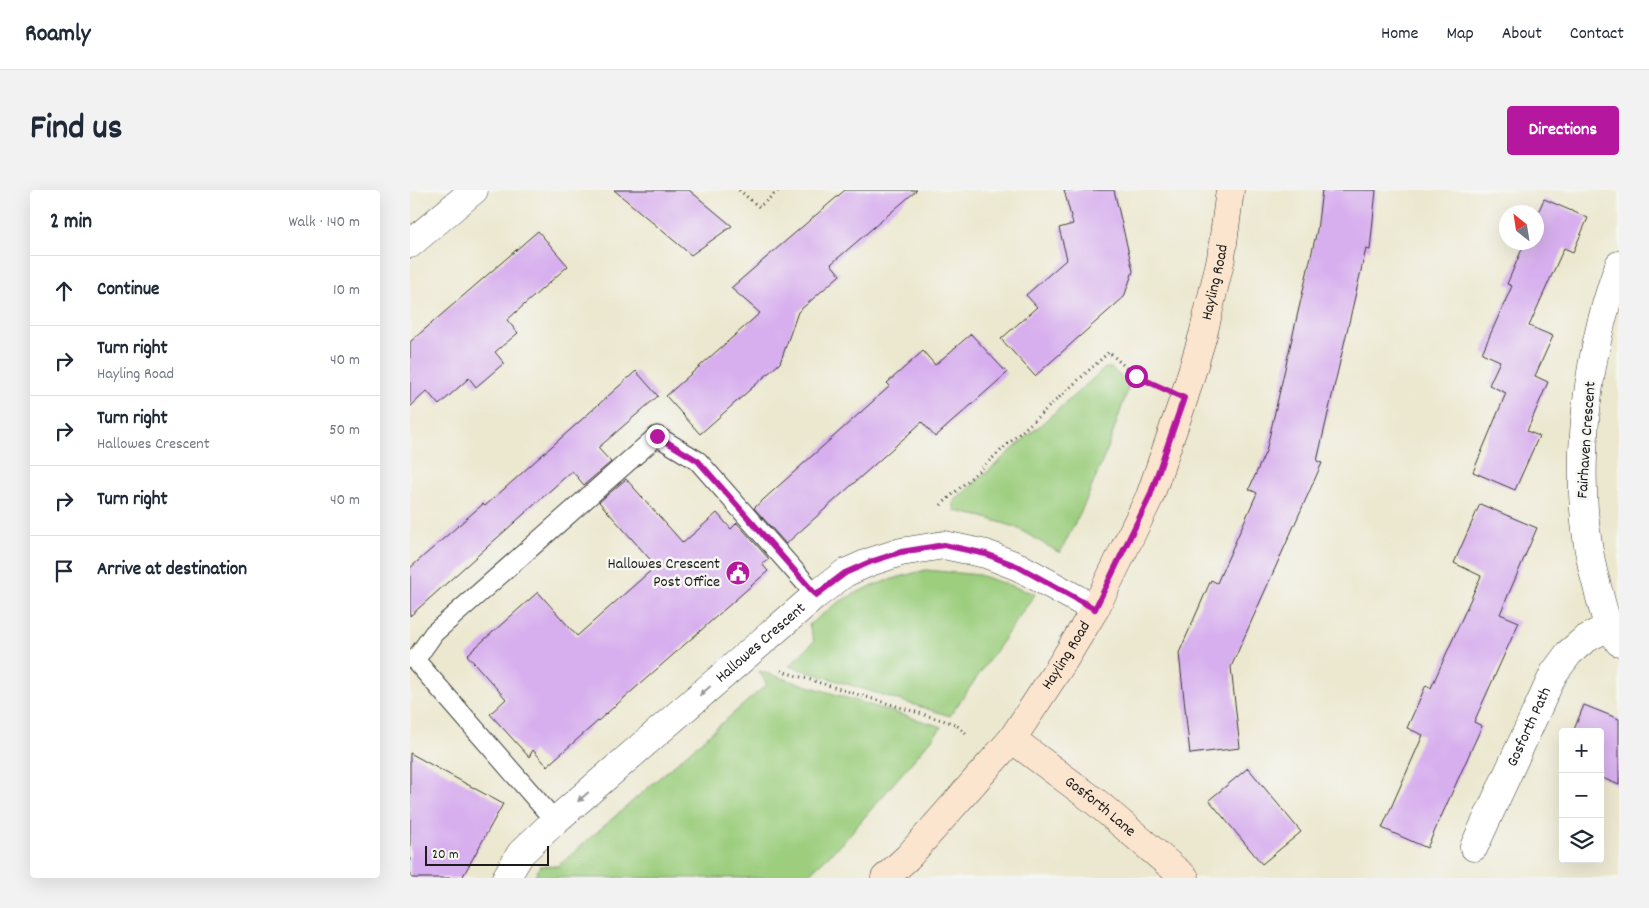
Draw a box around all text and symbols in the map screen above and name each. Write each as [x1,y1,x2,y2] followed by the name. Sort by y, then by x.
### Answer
[25,18,91,52] text: Roamly
[1381,22,1418,47] text: Home
[1446,22,1474,47] text: Map
[1502,22,1542,47] text: About
[1570,22,1624,47] text: Contact
[30,105,122,155] text: Find us
[1507,106,1619,155] button: Directions
[1499,205,1544,250] north arrow
[50,208,92,238] text: 2 min
[288,211,360,234] text: Walk · 140 m
[1195,243,1234,322] street label: Hayling Road
[50,277,78,305] icon: ahead
[97,277,159,304] text: Continue
[333,279,360,302] text: 10 m
[97,336,168,363] text: Turn right
[50,347,78,375] icon: right
[330,349,360,372] text: 40 m
[97,363,174,386] text: Hayling Road
[1125,365,1148,388] route start
[1571,381,1603,499] street label: Fairhaven Crescent
[97,406,168,433] text: Turn right
[50,417,78,445] icon: right
[329,419,360,442] text: 50 m
[646,425,669,448] route end
[97,433,210,456] text: Hallowes Crescent
[50,487,78,515] icon: right
[97,487,168,514] text: Turn right
[330,489,360,512] text: 40 m
[607,553,720,594] place label: Hallowes Crescent Post Office
[50,557,78,585] icon: arrive
[97,557,247,584] text: Arrive at destination
[725,560,751,586] public building icon: Hallowes Crescent Post Office
[711,597,811,688] street label: Hallowes Crescent
[1036,617,1096,694] street label: Hayling Road
[1501,683,1557,771] street label: Gosforth Path
[699,685,712,696] one-way arrow
[1559,728,1604,863] map controls
[1559,728,1604,773] button: +
[1059,771,1141,843] street label: Gosforth Lane
[1559,773,1604,818] button: −
[576,792,589,803] one-way arrow
[1559,818,1604,863] button: layers
[425,843,549,866] scale bar
[432,845,459,865] text: 20 m

